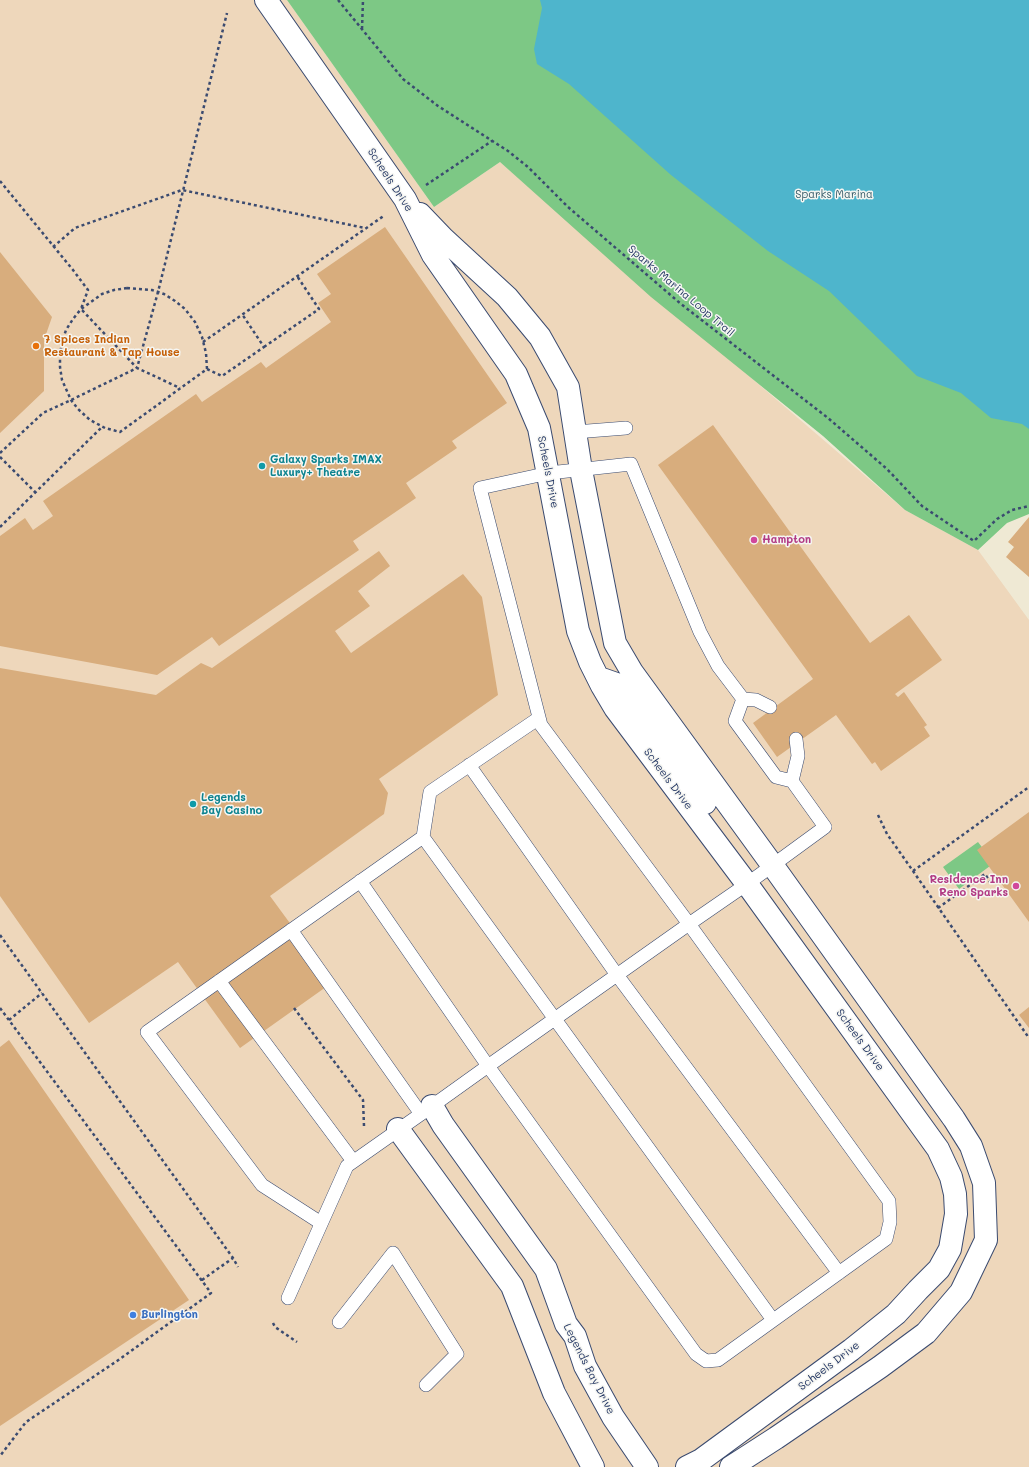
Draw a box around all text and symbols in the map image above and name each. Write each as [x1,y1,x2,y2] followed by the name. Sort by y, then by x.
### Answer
[365,146,415,214] street label: Scheels Drive
[795,188,873,202] park label: Sparks Marina
[625,243,737,339] street label: Sparks Marina Loop Trail
[44,333,180,359] place label: 7 Spices Indian Restaurant & Tap House
[31,341,41,351] marker: 7 Spices Indian Restaurant & Tap House
[535,435,561,509] street label: Scheels Drive
[270,453,382,479] place label: Galaxy Sparks IMAX Luxury+ Theatre
[257,461,267,471] marker: Galaxy Sparks IMAX Luxury+ Theatre
[762,533,811,547] place label: Hampton
[749,535,759,545] marker: Hampton
[641,746,695,812] street label: Scheels Drive
[201,791,262,817] place label: Legends Bay Casino
[188,799,198,809] marker: Legends Bay Casino
[929,873,1008,899] place label: Residence Inn Reno Sparks
[1011,881,1021,891] marker: Residence Inn Reno Sparks
[833,1007,887,1073] street label: Scheels Drive
[141,1308,198,1322] place label: Burlington
[128,1310,138,1320] marker: Burlington
[560,1322,618,1416] street label: Legends Bay Drive
[796,1339,862,1393] street label: Scheels Drive

